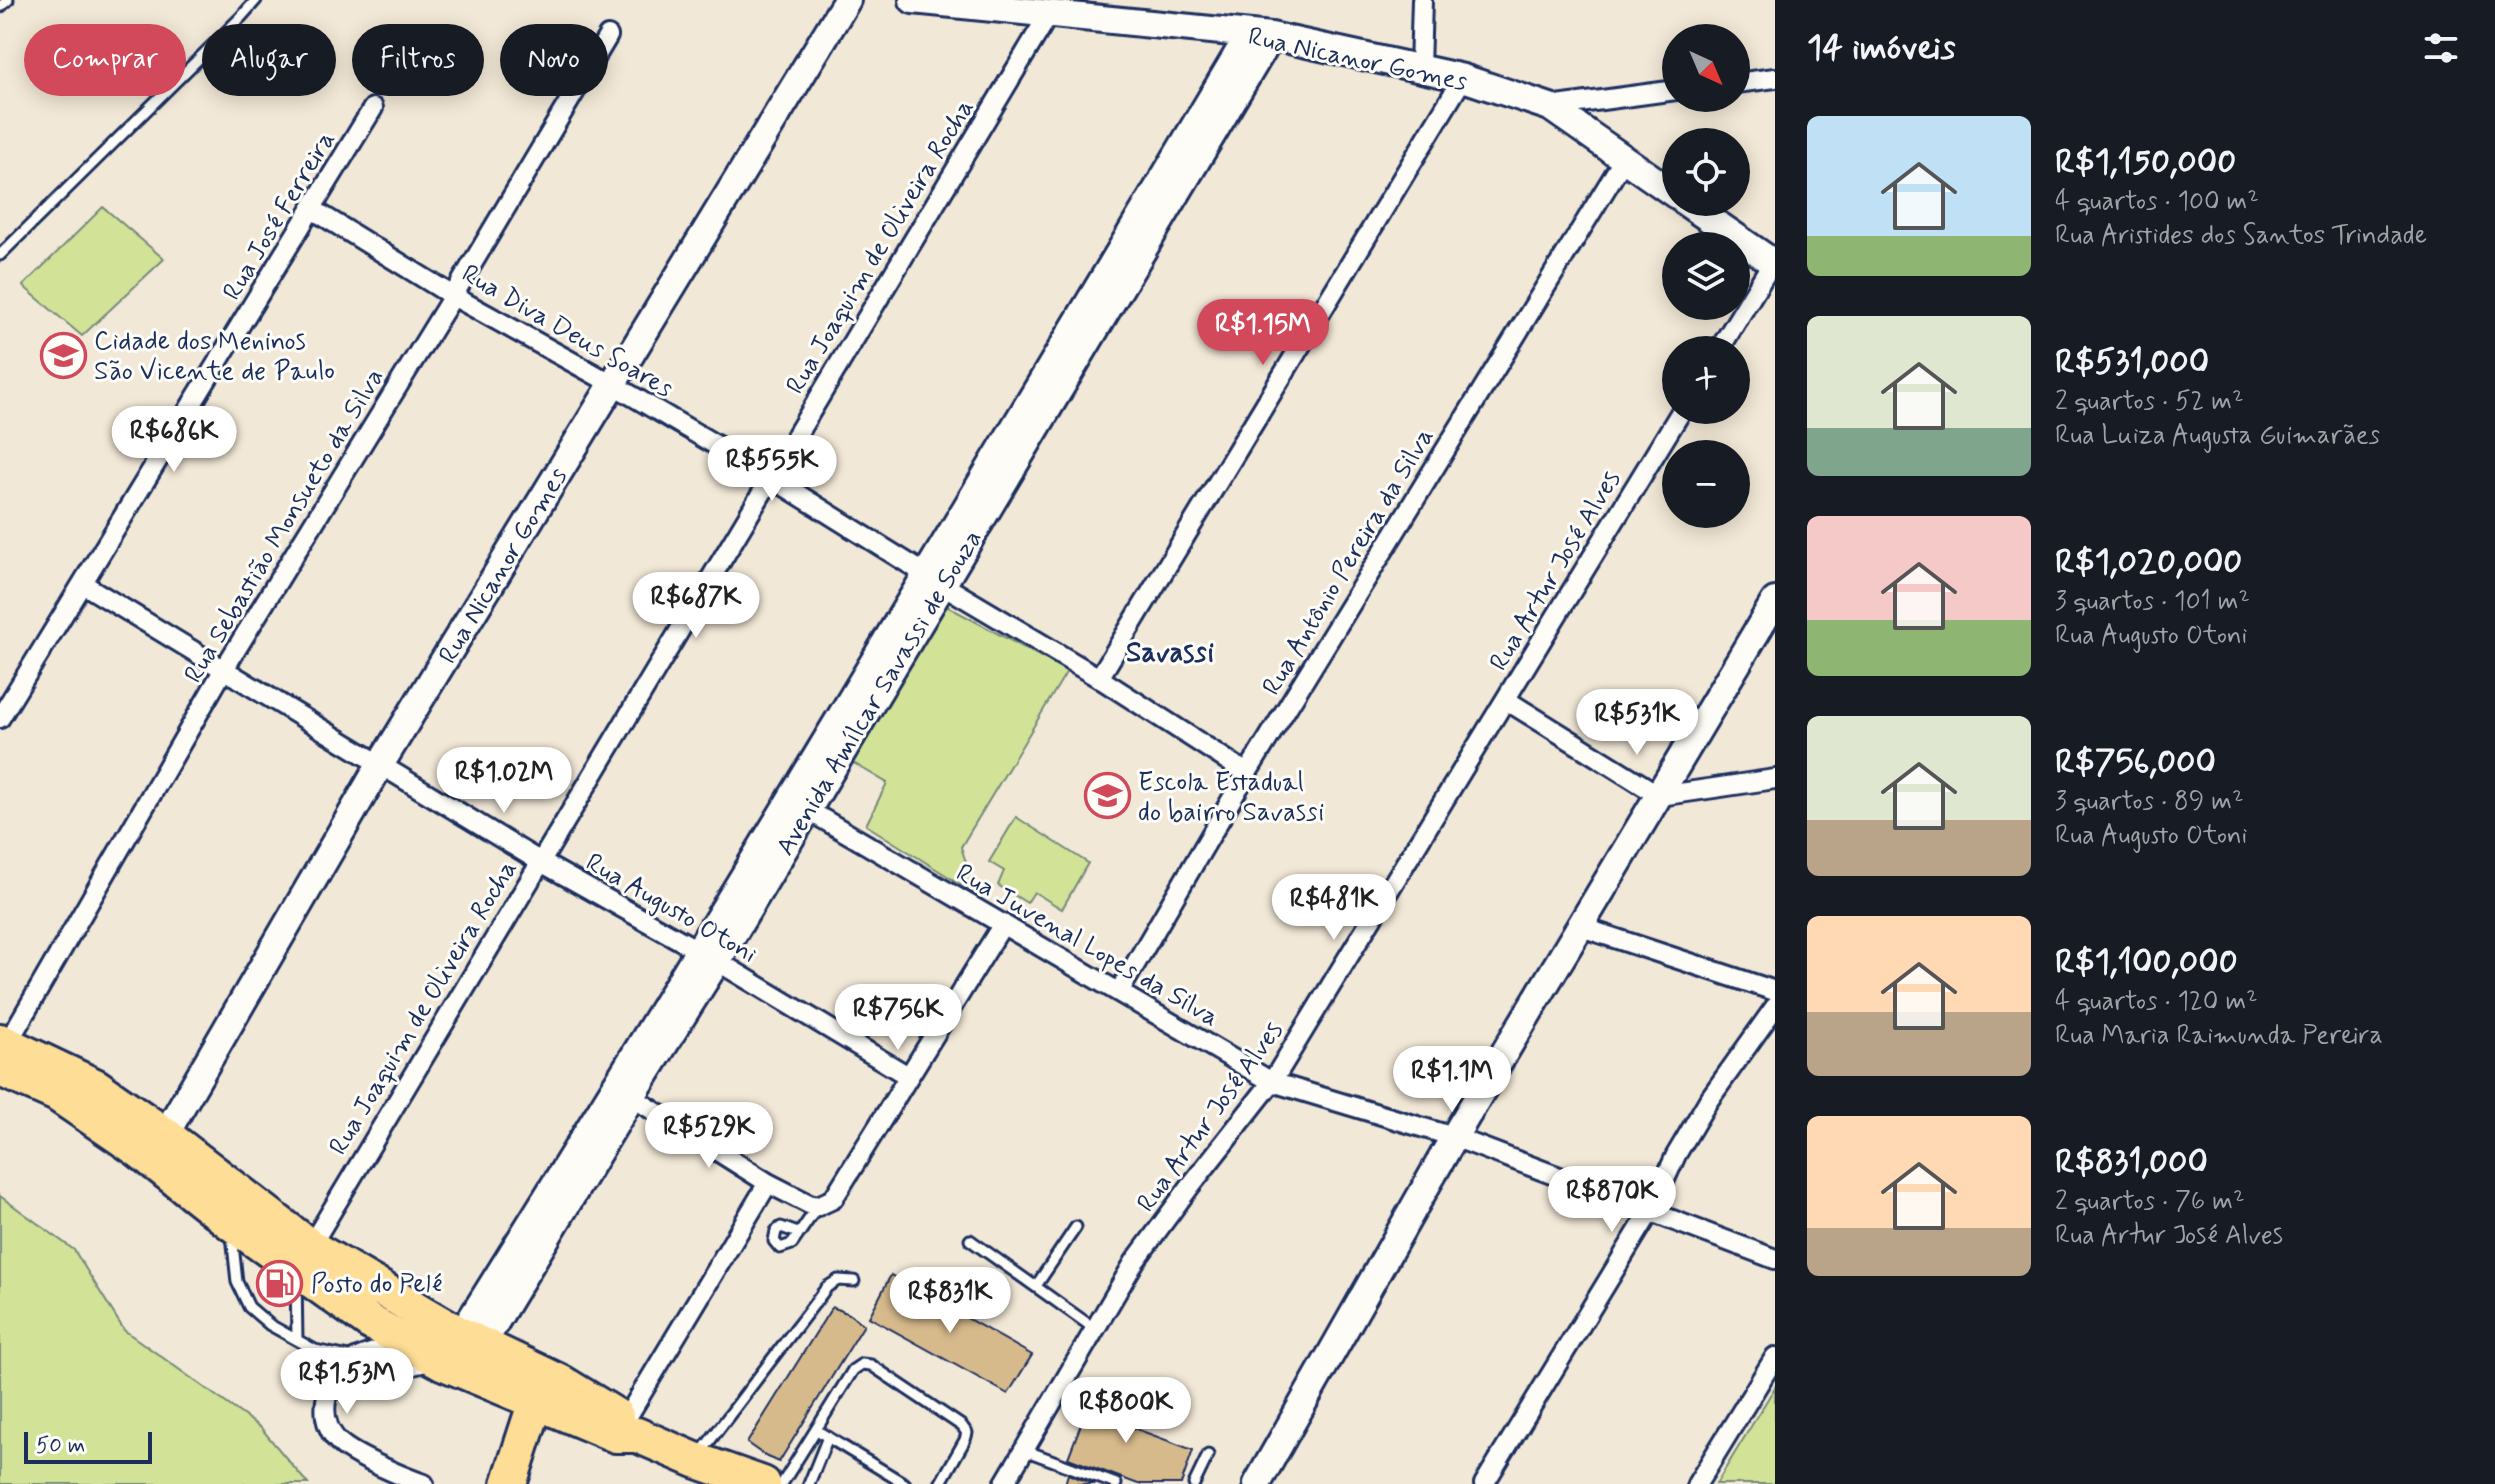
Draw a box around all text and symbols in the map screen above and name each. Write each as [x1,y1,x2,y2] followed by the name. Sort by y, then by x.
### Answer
[1245,20,1470,100] street label: Rua Nicanor Gomes
[24,24,186,96] chip: Comprar
[202,24,336,96] chip: Alugar
[352,24,484,96] chip: Filtros
[500,24,608,96] chip: Novo
[1662,24,1750,112] north arrow
[1662,24,1750,528] map controls
[1807,26,1955,71] text: 14 imóveis
[2419,26,2463,70] icon: filters
[779,93,982,401] street label: Rua Joaquim de Oliveira Rocha
[216,125,344,307] street label: Rua José Ferreira
[1662,128,1750,216] button: locate
[2055,140,2236,185] text: R$1,150,000
[1871,148,1967,244] icon: home
[2055,185,2259,219] text: 4 quartos · 100 m²
[2055,219,2427,253] text: Rua Aristides dos Santos Trindade
[1662,232,1750,320] button: layers
[455,257,679,406] street label: Rua Diva Deus Soares
[1189,299,1337,367] pin: R$1.15M
[1215,308,1311,342] text: R$1.15M
[94,325,335,389] place label: Cidade dos Meninos São Vicente de Paulo
[39,331,87,379] school or university icon: Cidade dos Meninos São Vicente de Paulo
[1662,336,1750,424] button: +
[2055,340,2209,385] text: R$531,000
[1871,348,1967,444] icon: home
[177,362,392,690] street label: Rua Sebastião Monsueto da Silva
[2055,385,2244,419] text: 2 quartos · 52 m²
[109,406,239,474] pin: R$686K
[130,415,218,449] text: R$686K
[2055,419,2380,453] text: Rua Luiza Augusta Guimarães
[1255,422,1442,702] street label: Rua Antônio Pereira da Silva
[707,435,837,503] pin: R$555K
[1662,440,1750,528] button: −
[726,444,818,478] text: R$555K
[432,462,576,670] street label: Rua Nicanor Gomes
[1482,465,1629,678] street label: Rua Artur José Alves
[769,524,991,862] street label: Avenida Amílcar Savassi de Souza
[2055,540,2242,585] text: R$1,020,000
[1871,548,1967,644] icon: home
[631,572,761,640] pin: R$687K
[651,581,741,615] text: R$687K
[2055,585,2250,619] text: 3 quartos · 101 m²
[2055,619,2247,653] text: Rua Augusto Otoni
[1126,635,1214,672] district label: Savassi
[1572,689,1702,757] pin: R$531K
[1594,698,1680,732] text: R$531K
[2055,740,2216,785] text: R$756,000
[430,747,578,815] pin: R$1.02M
[1871,748,1967,844] icon: home
[455,756,553,790] text: R$1.02M
[1138,766,1324,830] place label: Escola Estadual do bairro Savassi
[1083,772,1131,820] school or university icon: Escola Estadual do bairro Savassi
[2055,785,2243,819] text: 3 quartos · 89 m²
[2055,819,2247,853] text: Rua Augusto Otoni
[579,846,763,972] street label: Rua Augusto Otoni
[322,854,525,1162] street label: Rua Joaquim de Oliveira Rocha
[949,856,1225,1035] street label: Rua Juvenal Lopes da Silva
[1269,874,1399,942] pin: R$481K
[1290,883,1378,917] text: R$481K
[2055,940,2238,985] text: R$1,100,000
[1871,948,1967,1044] icon: home
[833,984,963,1052] pin: R$756K
[2055,985,2258,1019] text: 4 quartos · 120 m²
[853,993,943,1027] text: R$756K
[1130,1015,1291,1219] street label: Rua Artur José Alves
[2055,1019,2383,1053] text: Rua Maria Raimunda Pereira
[1387,1046,1517,1114] pin: R$1.1M
[1411,1055,1493,1089] text: R$1.1M
[644,1102,774,1170] pin: R$529K
[663,1111,755,1145] text: R$529K
[2055,1140,2208,1185] text: R$831,000
[1871,1148,1967,1244] icon: home
[1547,1166,1677,1234] pin: R$870K
[1566,1175,1658,1209] text: R$870K
[2055,1185,2244,1219] text: 2 quartos · 76 m²
[2055,1219,2283,1253] text: Rua Artur José Alves
[256,1259,304,1307] fuel station icon: Posto do Pelé
[885,1267,1015,1335] pin: R$831K
[311,1268,442,1302] place label: Posto do Pelé
[908,1276,992,1310] text: R$831K
[273,1348,421,1416] pin: R$1.53M
[299,1357,395,1391] text: R$1.53M
[1061,1377,1191,1445] pin: R$800K
[1079,1386,1173,1420] text: R$800K
[24,1428,152,1464] scale bar
[36,1432,85,1460] text: 50 m

